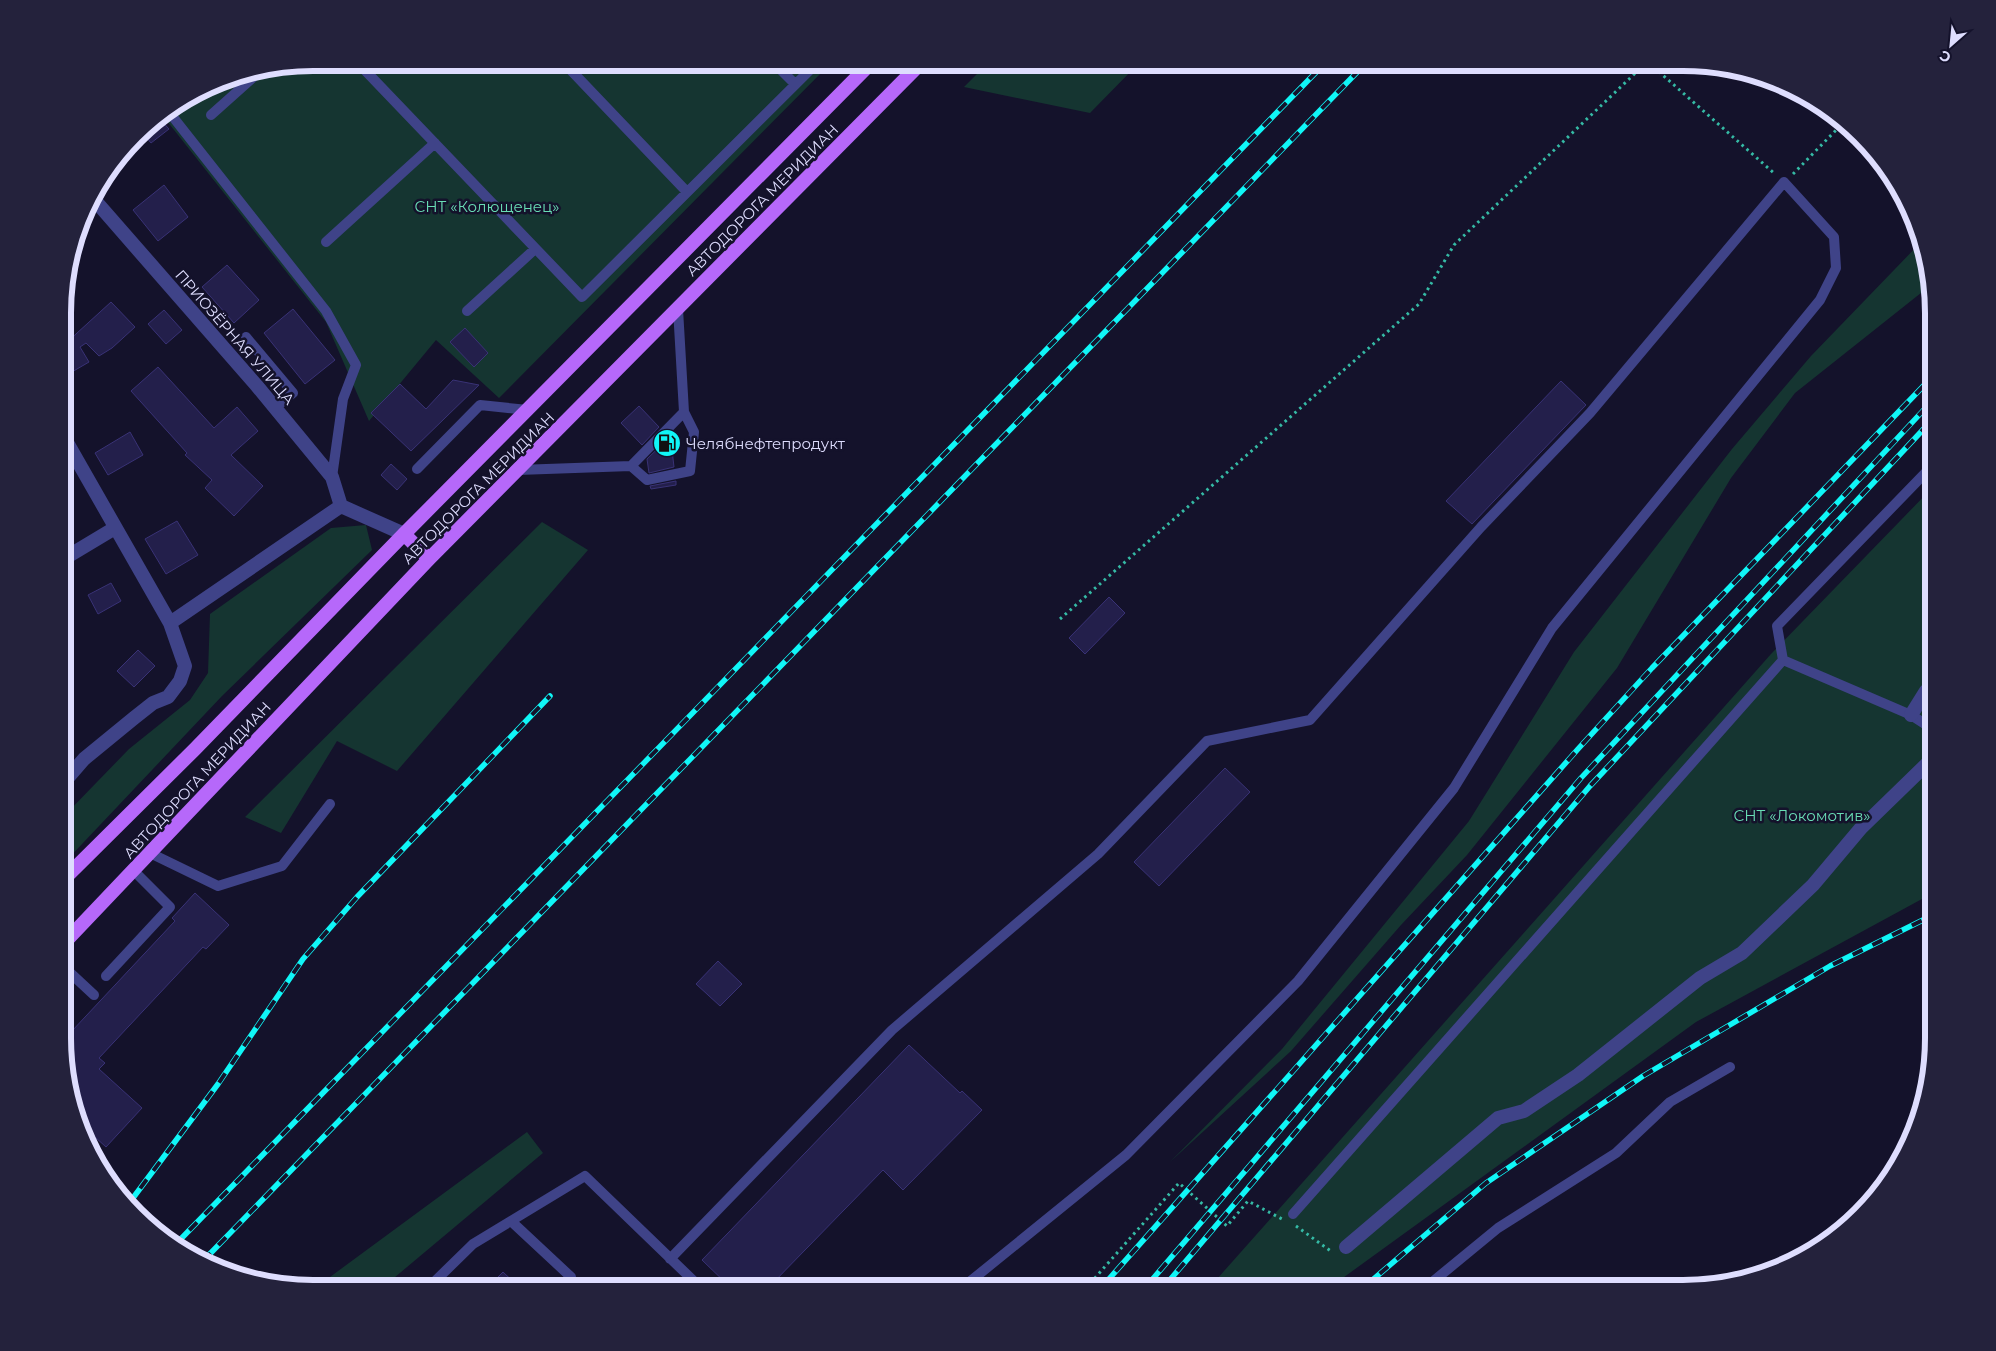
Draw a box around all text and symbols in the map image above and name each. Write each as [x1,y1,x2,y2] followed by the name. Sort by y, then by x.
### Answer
[1926,20,1976,70] north arrow
[1936,46,1954,67] text: С
[682,120,842,280] street label: АВТОДОРОГА МЕРИДИАН
[415,197,560,216] park label: СНТ «Колющенец»
[171,266,299,408] street label: ПРИОЗЁРНАЯ УЛИЦА
[398,408,558,568] street label: АВТОДОРОГА МЕРИДИАН
[652,428,682,458] fuel station icon: Челябнефтепродукт
[686,434,846,453] place label: Челябнефтепродукт
[119,698,275,862] street label: АВТОДОРОГА МЕРИДИАН
[1733,806,1871,825] park label: СНТ «Локомотив»

